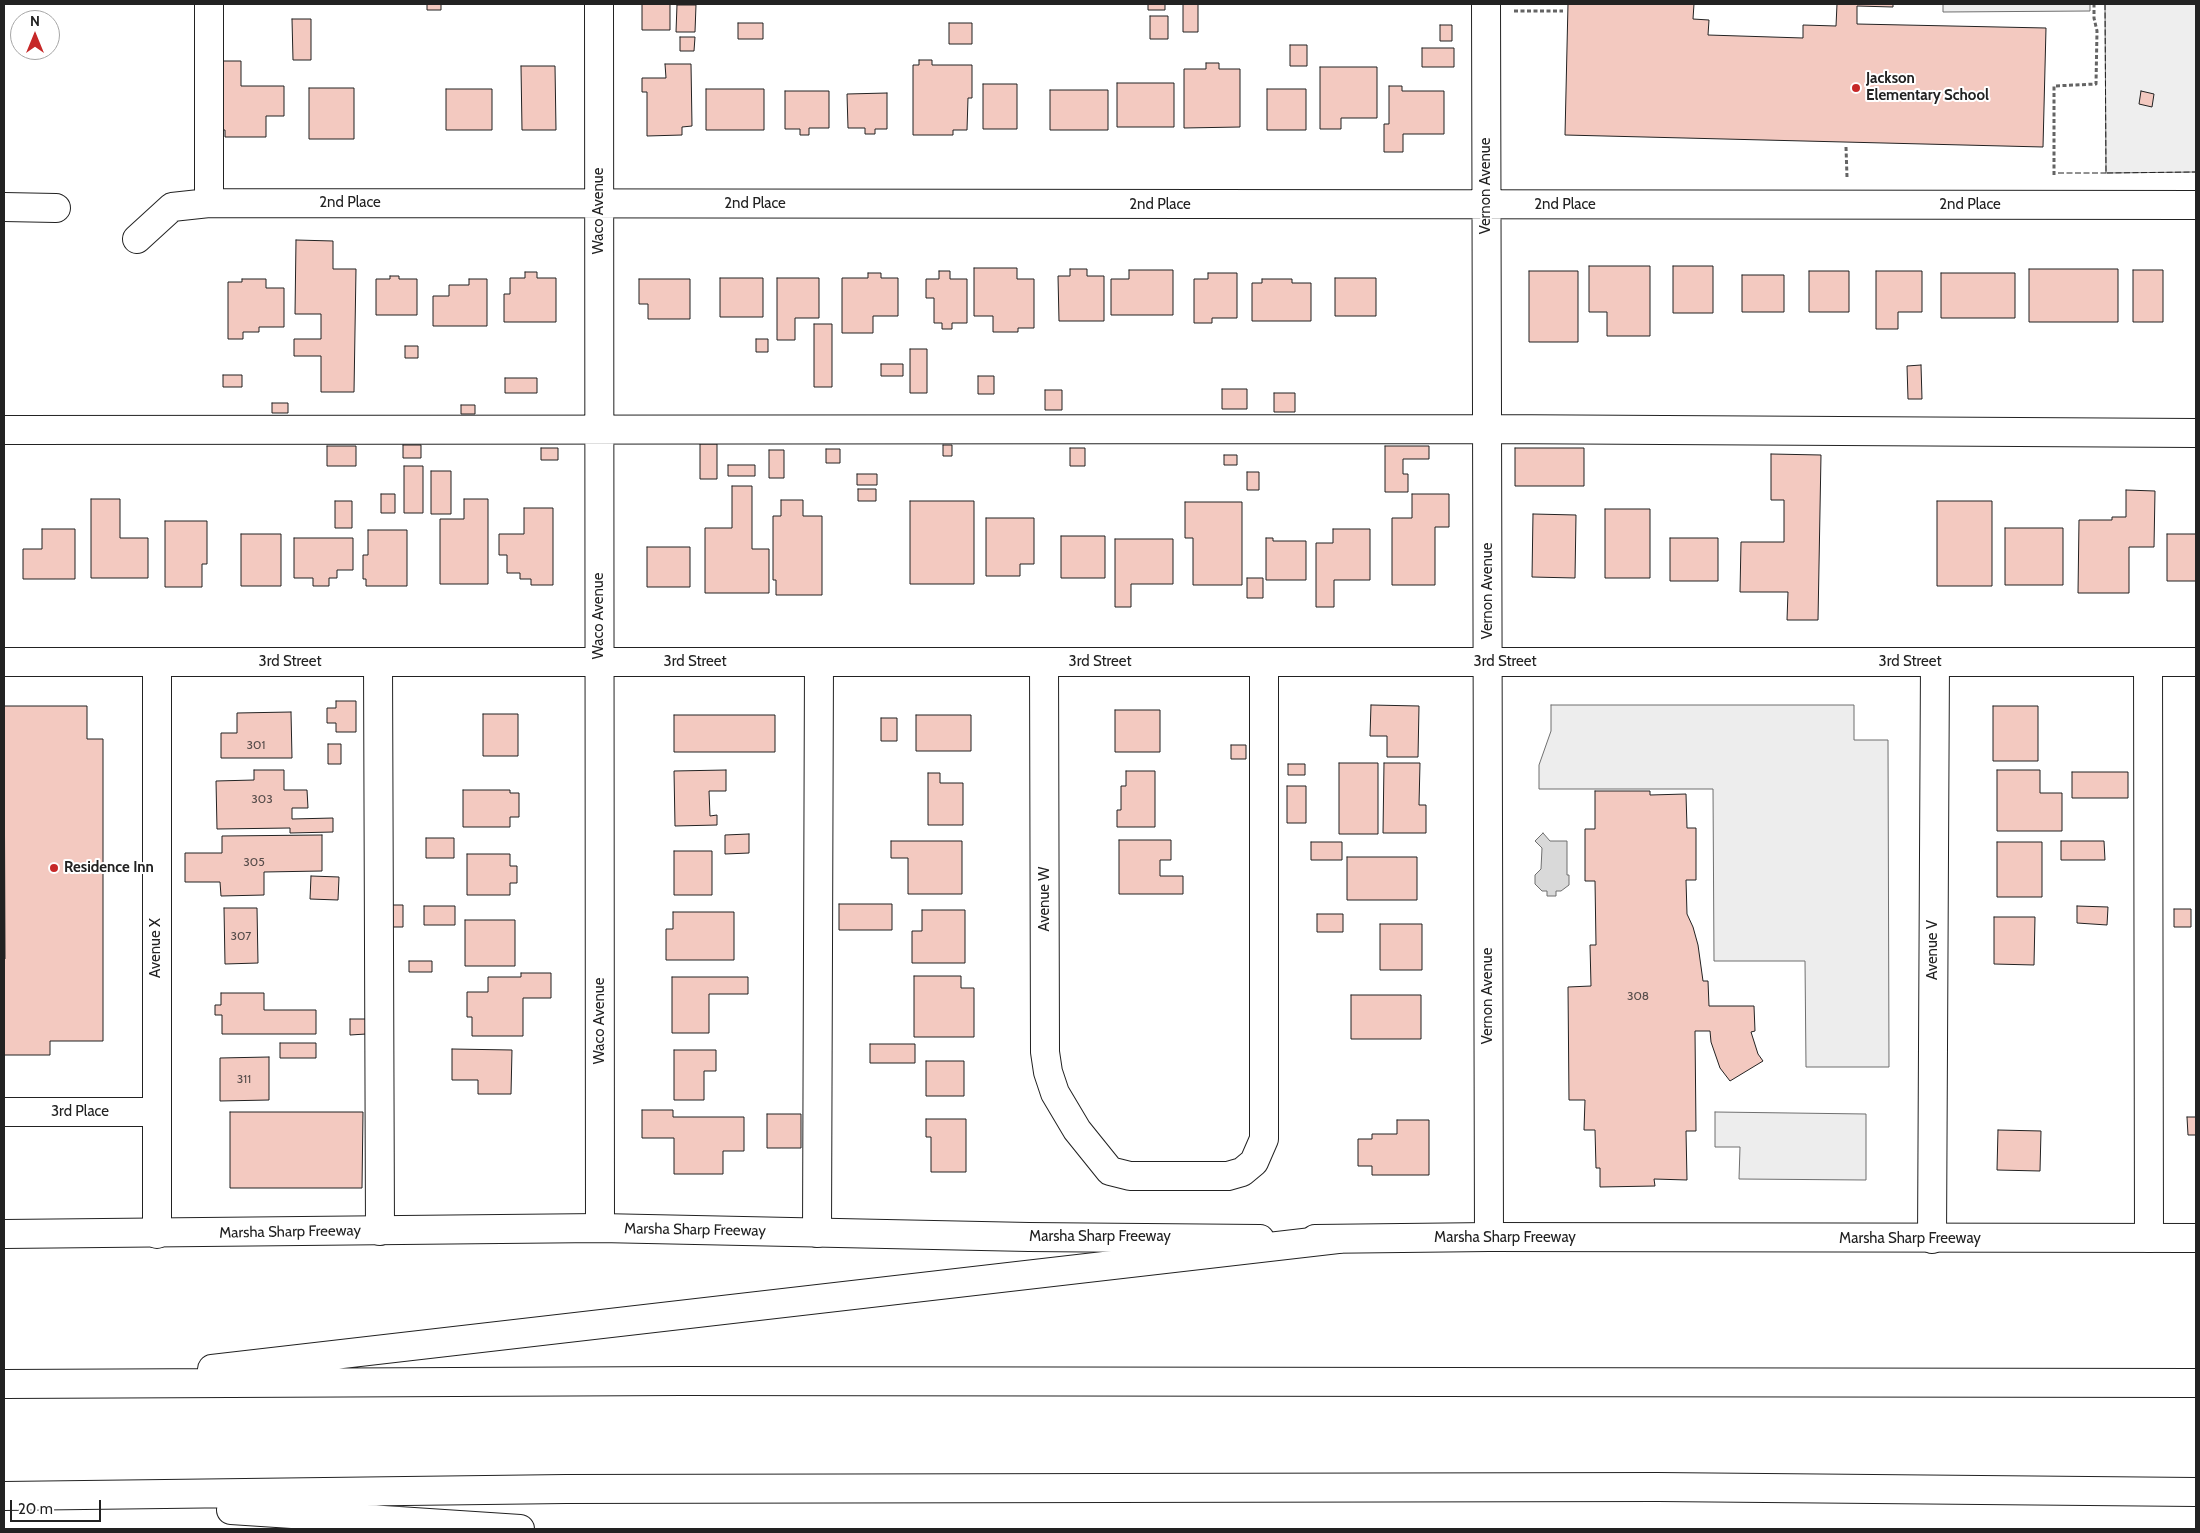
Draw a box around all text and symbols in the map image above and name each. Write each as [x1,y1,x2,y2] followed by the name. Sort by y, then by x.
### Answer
[10,10,60,60] north arrow
[30,12,40,30] text: N
[1866,70,1989,105] place label: Jackson Elementary School
[1850,82,1862,94] marker: Jackson Elementary School
[1477,138,1495,234] street label: Vernon Avenue
[590,168,608,254] street label: Waco Avenue
[319,194,381,212] street label: 2nd Place
[724,195,786,213] street label: 2nd Place
[1129,196,1191,214] street label: 2nd Place
[1534,196,1596,214] street label: 2nd Place
[1939,196,2001,214] street label: 2nd Place
[1479,543,1497,639] street label: Vernon Avenue
[590,573,608,659] street label: Waco Avenue
[259,653,321,671] street label: 3rd Street
[664,653,726,671] street label: 3rd Street
[1069,653,1131,671] street label: 3rd Street
[1474,653,1536,671] street label: 3rd Street
[1879,653,1941,671] street label: 3rd Street
[247,738,265,752] house number: 301
[251,792,273,806] house number: 303
[243,855,265,869] house number: 305
[64,859,154,877] place label: Residence Inn
[48,862,60,874] marker: Residence Inn
[1036,866,1054,932] street label: Avenue W
[147,918,165,978] street label: Avenue X
[1924,920,1942,980] street label: Avenue V
[231,929,251,943] house number: 307
[1479,948,1497,1044] street label: Vernon Avenue
[591,978,609,1064] street label: Waco Avenue
[1627,989,1649,1003] house number: 308
[237,1072,251,1086] house number: 311
[51,1103,109,1121] street label: 3rd Place
[624,1220,766,1240] street label: Marsha Sharp Freeway
[219,1222,361,1242] street label: Marsha Sharp Freeway
[1029,1228,1171,1246] street label: Marsha Sharp Freeway
[1434,1229,1576,1247] street label: Marsha Sharp Freeway
[1839,1230,1981,1248] street label: Marsha Sharp Freeway
[12,1490,104,1522] scale bar
[18,1500,53,1518] text: 20 m

